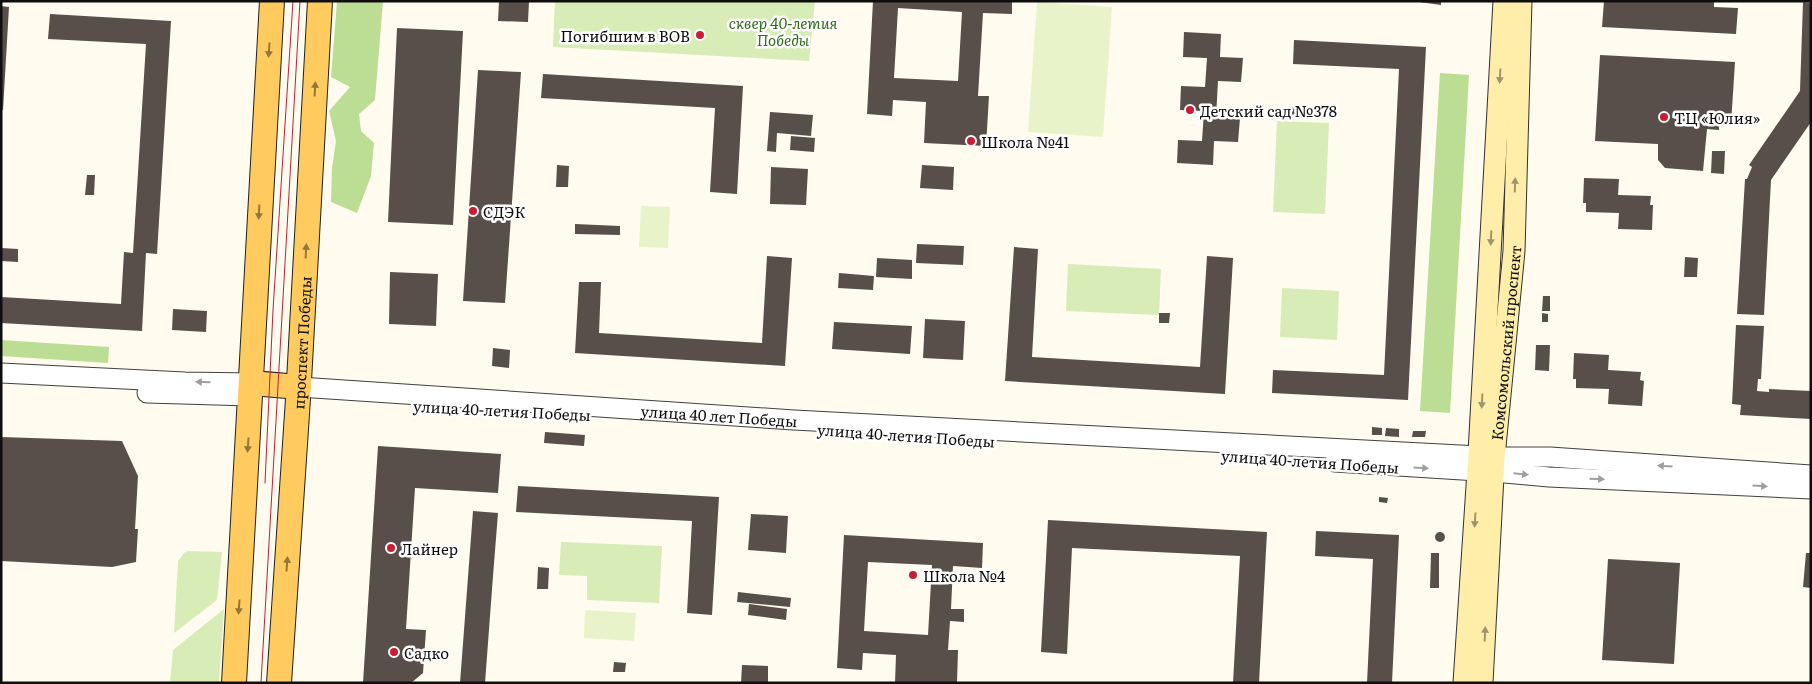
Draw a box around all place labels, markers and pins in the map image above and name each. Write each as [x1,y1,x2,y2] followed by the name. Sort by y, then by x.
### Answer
[560,24,690,47] place label: Погибшим в ВОВ
[694,29,706,41] marker: Погибшим в ВОВ
[1200,99,1337,122] place label: Детский сад №378
[1184,104,1196,116] marker: Детский сад №378
[1674,106,1760,129] place label: ТЦ «Юлия»
[1658,111,1670,123] marker: ТЦ «Юлия»
[981,130,1069,153] place label: Школа №41
[965,135,977,147] marker: Школа №41
[483,200,525,223] place label: СДЭК
[467,205,479,217] marker: СДЭК
[401,537,458,560] place label: Лайнер
[385,542,397,554] marker: Лайнер
[923,564,1005,587] place label: Школа №4
[907,569,919,581] marker: Школа №4
[404,641,449,664] place label: Садко
[388,646,400,658] marker: Садко

